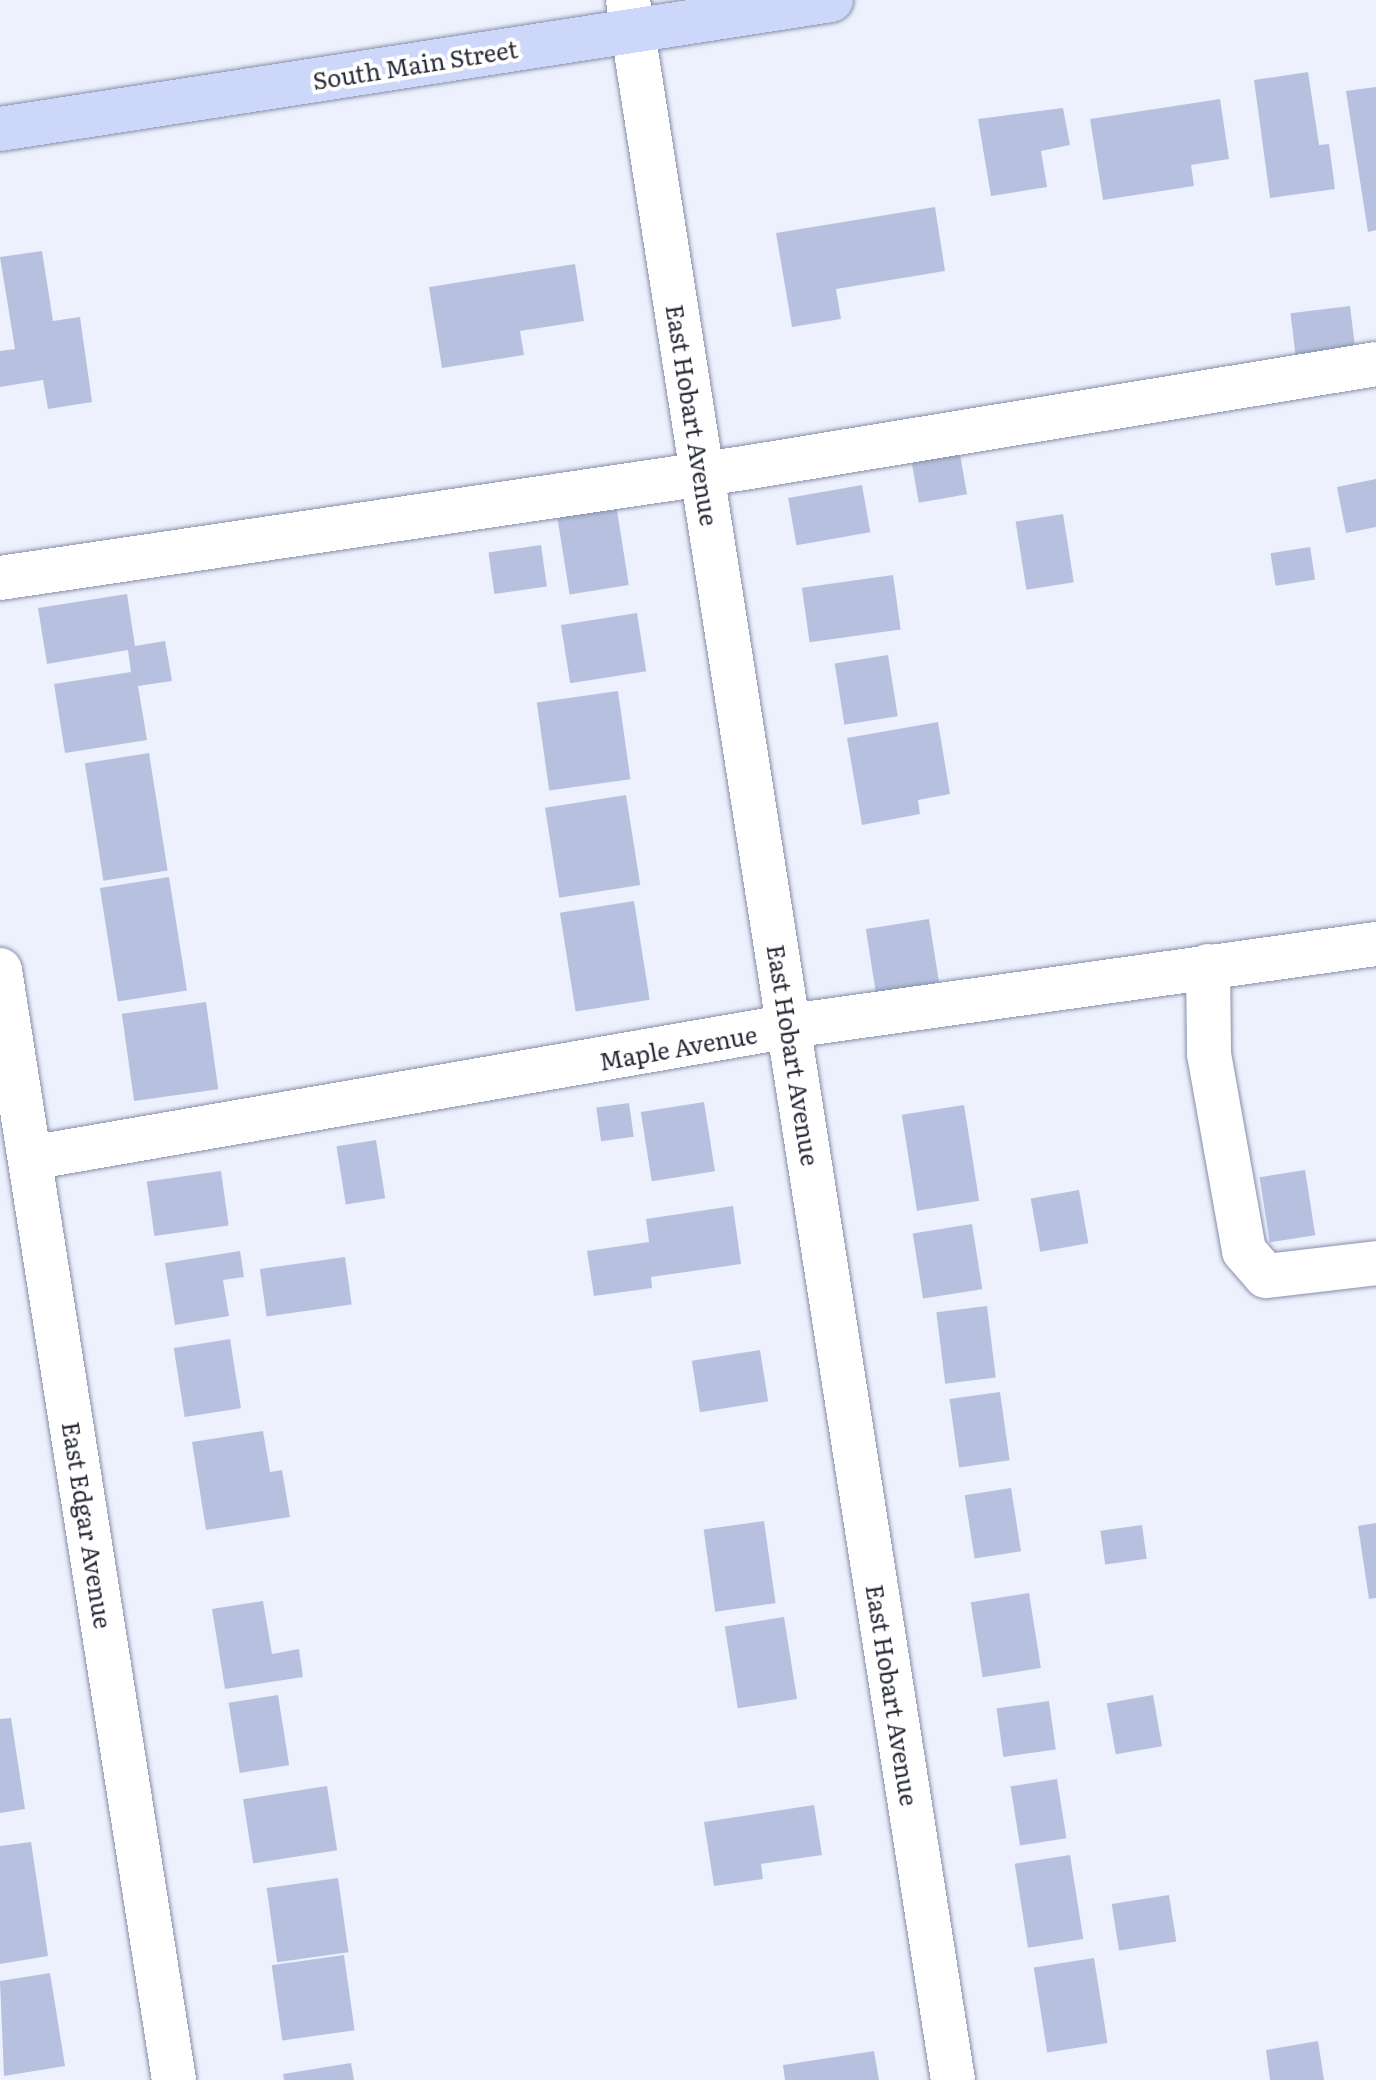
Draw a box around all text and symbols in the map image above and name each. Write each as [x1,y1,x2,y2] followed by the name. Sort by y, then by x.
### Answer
[310,34,520,94] street label: South Main Street
[661,302,725,528] street label: East Hobart Avenue
[762,942,826,1168] street label: East Hobart Avenue
[597,1019,759,1075] street label: Maple Avenue
[57,1419,119,1631] street label: East Edgar Avenue
[861,1582,925,1808] street label: East Hobart Avenue

